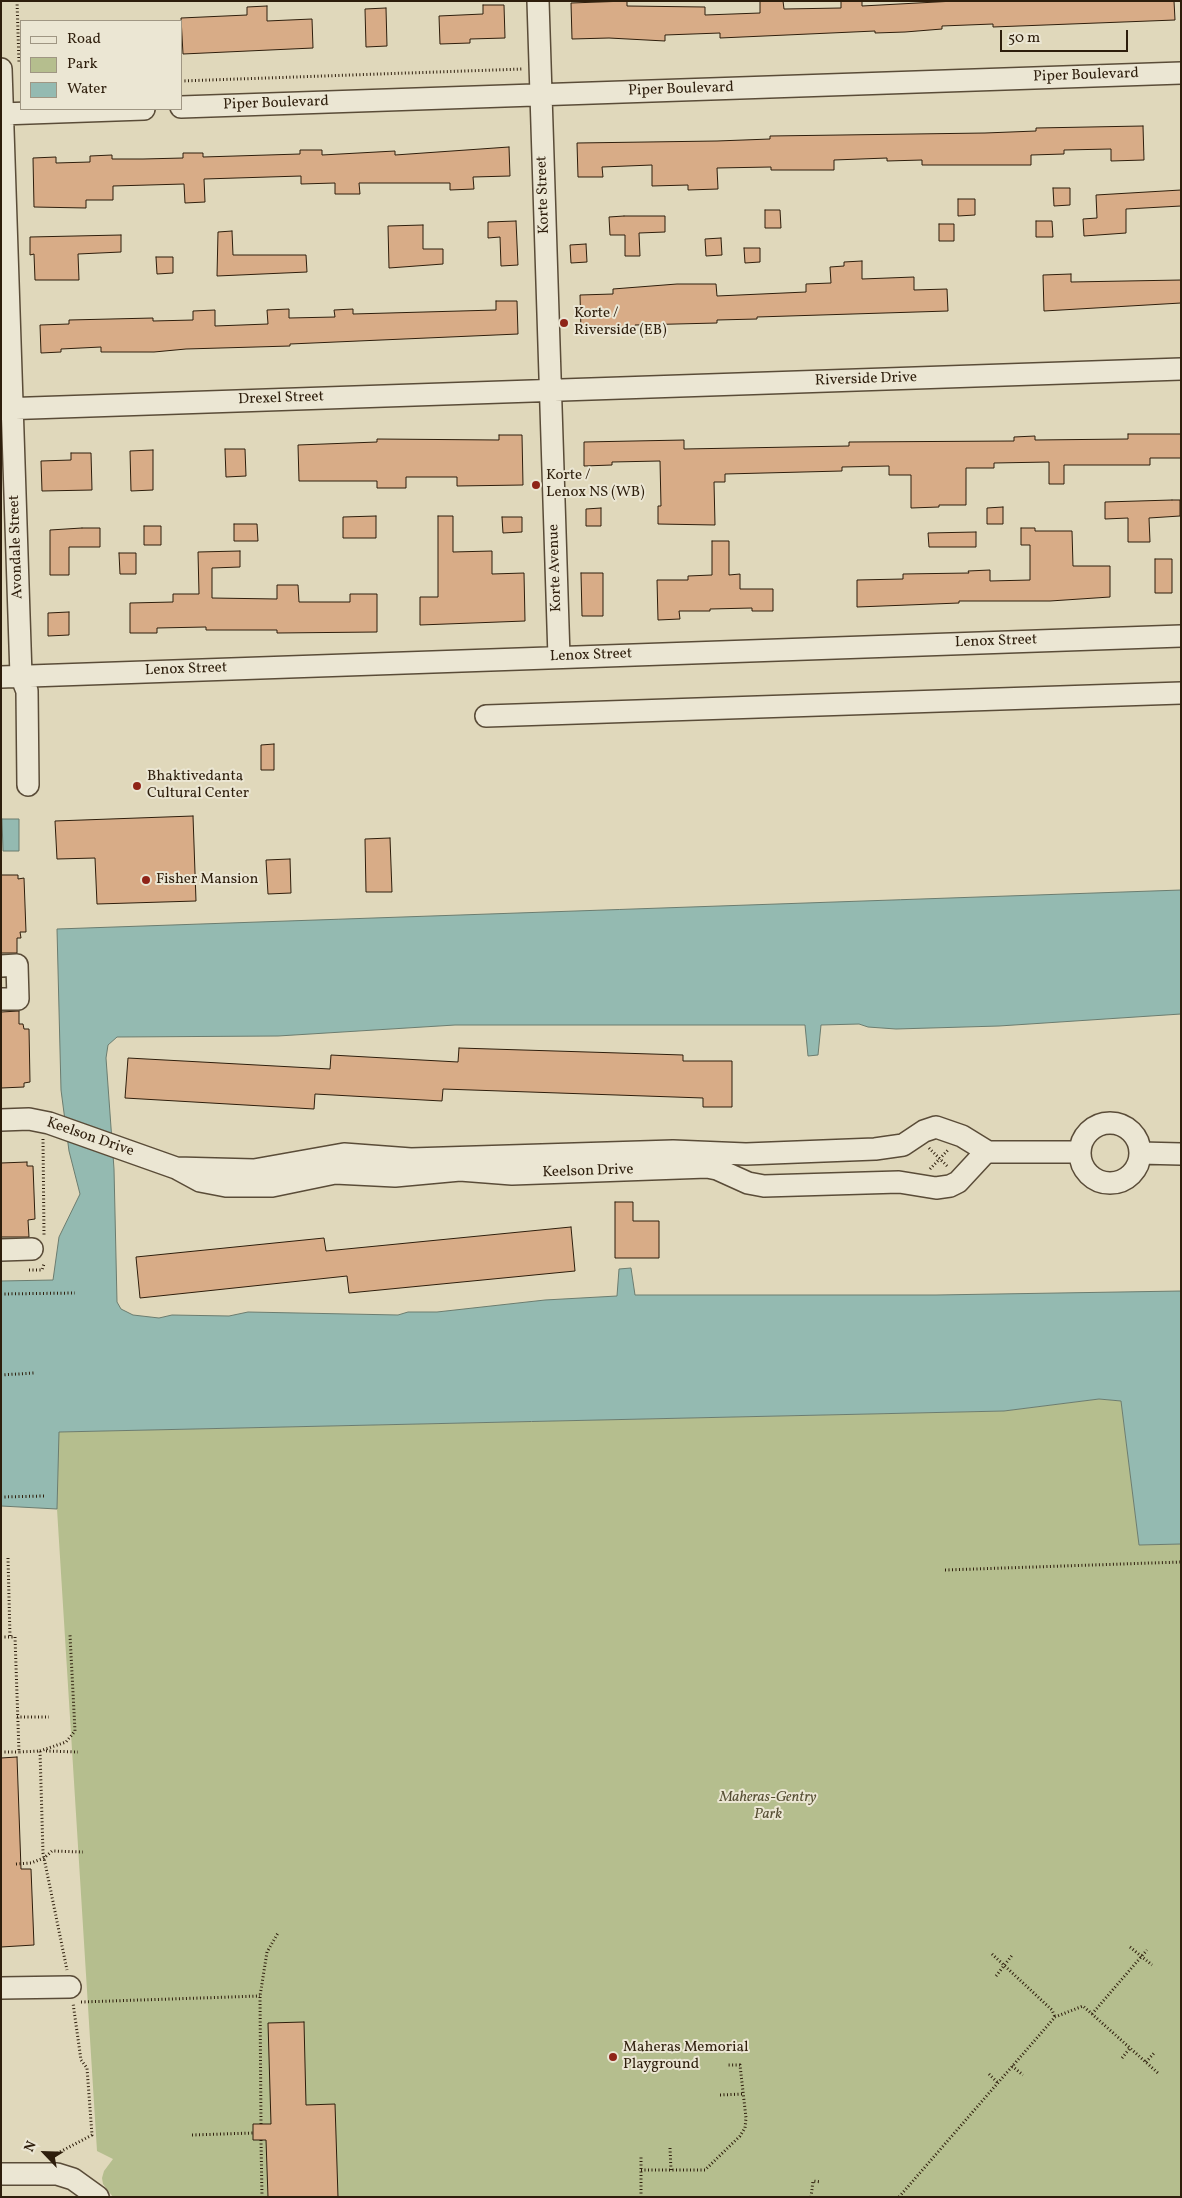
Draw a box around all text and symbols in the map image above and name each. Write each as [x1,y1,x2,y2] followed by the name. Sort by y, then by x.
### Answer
[20,20,182,110] legend
[1002,20,1130,52] scale bar
[1008,28,1040,49] text: 50 m
[67,29,101,50] text: Road
[67,54,98,75] text: Park
[1033,65,1139,87] street label: Piper Boulevard
[67,79,107,100] text: Water
[628,79,734,101] street label: Piper Boulevard
[223,93,329,115] street label: Piper Boulevard
[534,156,554,234] street label: Korte Street
[574,305,667,340] place label: Korte / Riverside (EB)
[558,317,570,329] marker: Korte / Riverside (EB)
[815,369,917,391] street label: Riverside Drive
[238,389,324,409] street label: Drexel Street
[546,467,644,502] place label: Korte / Lenox NS (WB)
[530,479,542,491] marker: Korte / Lenox NS (WB)
[6,495,28,599] street label: Avondale Street
[545,524,567,612] street label: Korte Avenue
[955,632,1037,652] street label: Lenox Street
[550,646,632,666] street label: Lenox Street
[145,660,227,680] street label: Lenox Street
[147,768,249,803] place label: Bhaktivedanta Cultural Center
[131,780,143,792] marker: Bhaktivedanta Cultural Center
[156,871,258,889] place label: Fisher Mansion
[140,874,152,886] marker: Fisher Mansion
[44,1115,136,1161] street label: Keelson Drive
[542,1161,634,1183] street label: Keelson Drive
[719,1789,817,1824] park label: Maheras-Gentry Park
[623,2039,748,2074] place label: Maheras Memorial Playground
[607,2051,619,2063] marker: Maheras Memorial Playground
[20,2128,70,2178] north arrow
[20,2138,42,2155] text: N

